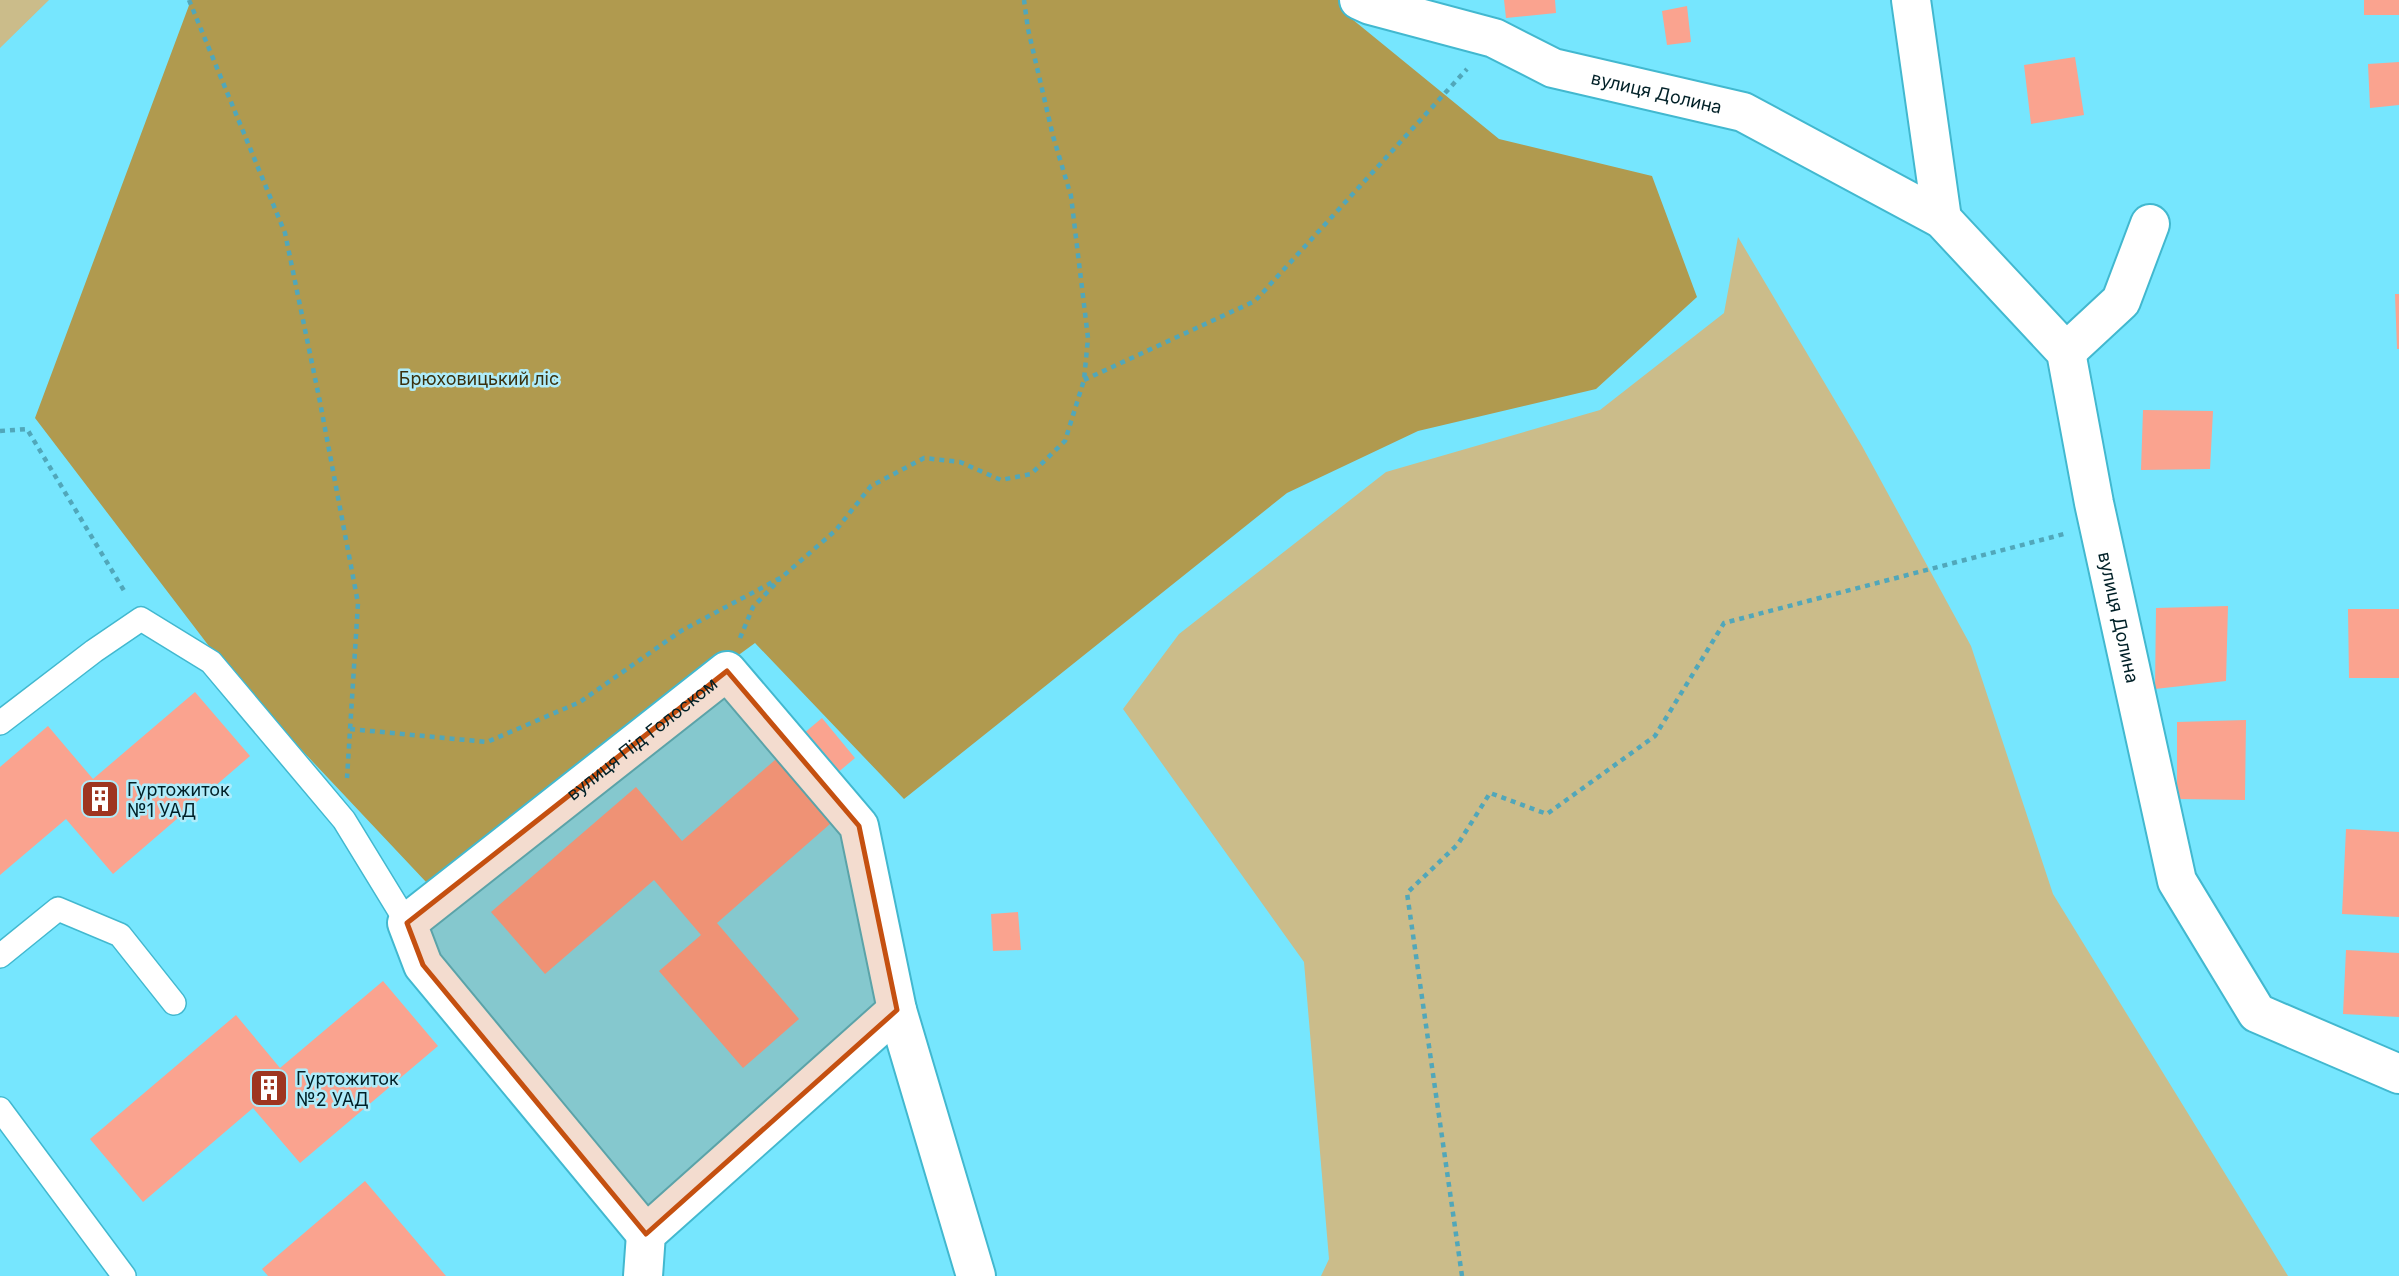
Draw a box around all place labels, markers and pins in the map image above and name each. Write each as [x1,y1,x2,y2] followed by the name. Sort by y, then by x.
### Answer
[79,778,121,820] building icon: Гуртожиток №1 УАД
[127,779,230,821] place label: Гуртожиток №1 УАД
[248,1067,290,1109] building icon: Гуртожиток №2 УАД
[296,1068,399,1110] place label: Гуртожиток №2 УАД

